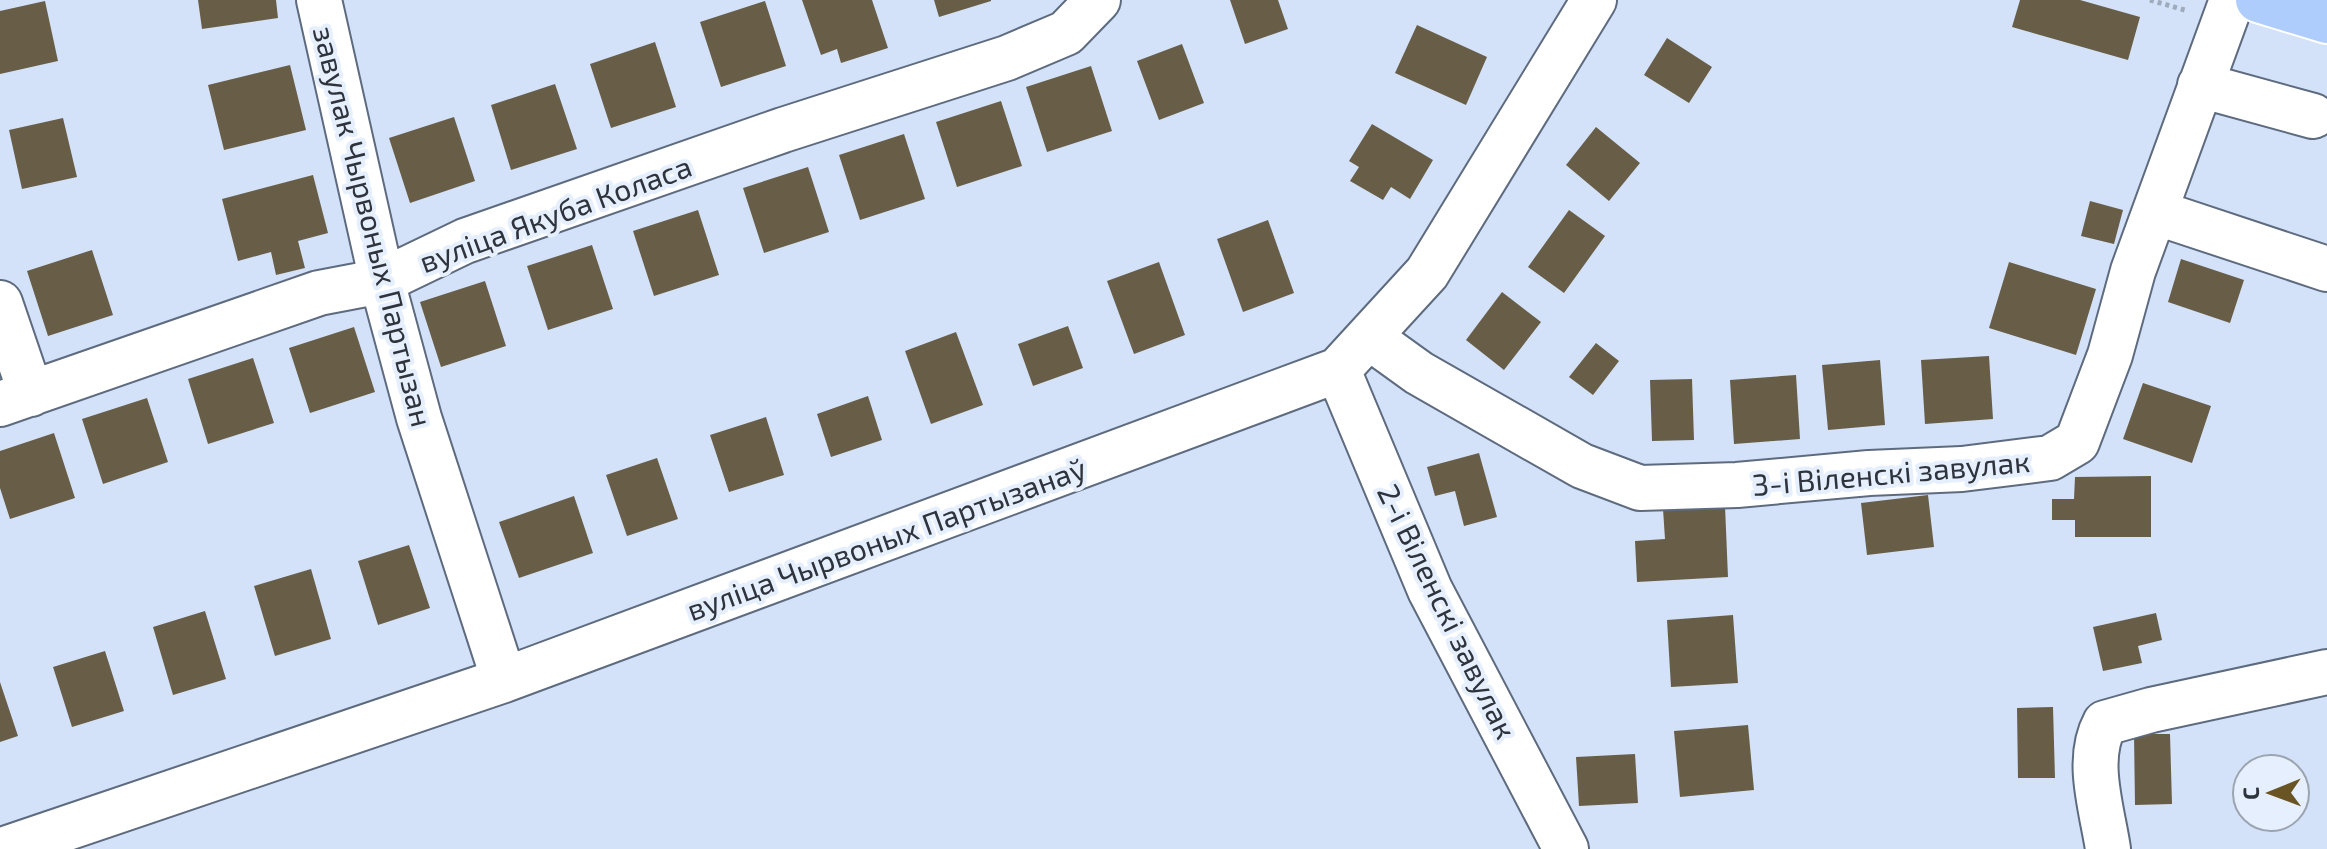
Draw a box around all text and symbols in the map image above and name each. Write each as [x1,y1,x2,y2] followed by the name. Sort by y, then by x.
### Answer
[306,22,441,430] street label: завулак Чырвоных Партызан
[414,147,696,280] street label: вуліца Якуба Коласа
[1751,442,2031,503] street label: 3-і Віленскі завулак
[682,449,1091,628] street label: вуліца Чырвоных Партызанаў
[1370,478,1525,745] street label: 2-і Віленскі завулак
[2231,753,2311,833] north arrow
[2237,787,2263,800] text: С

